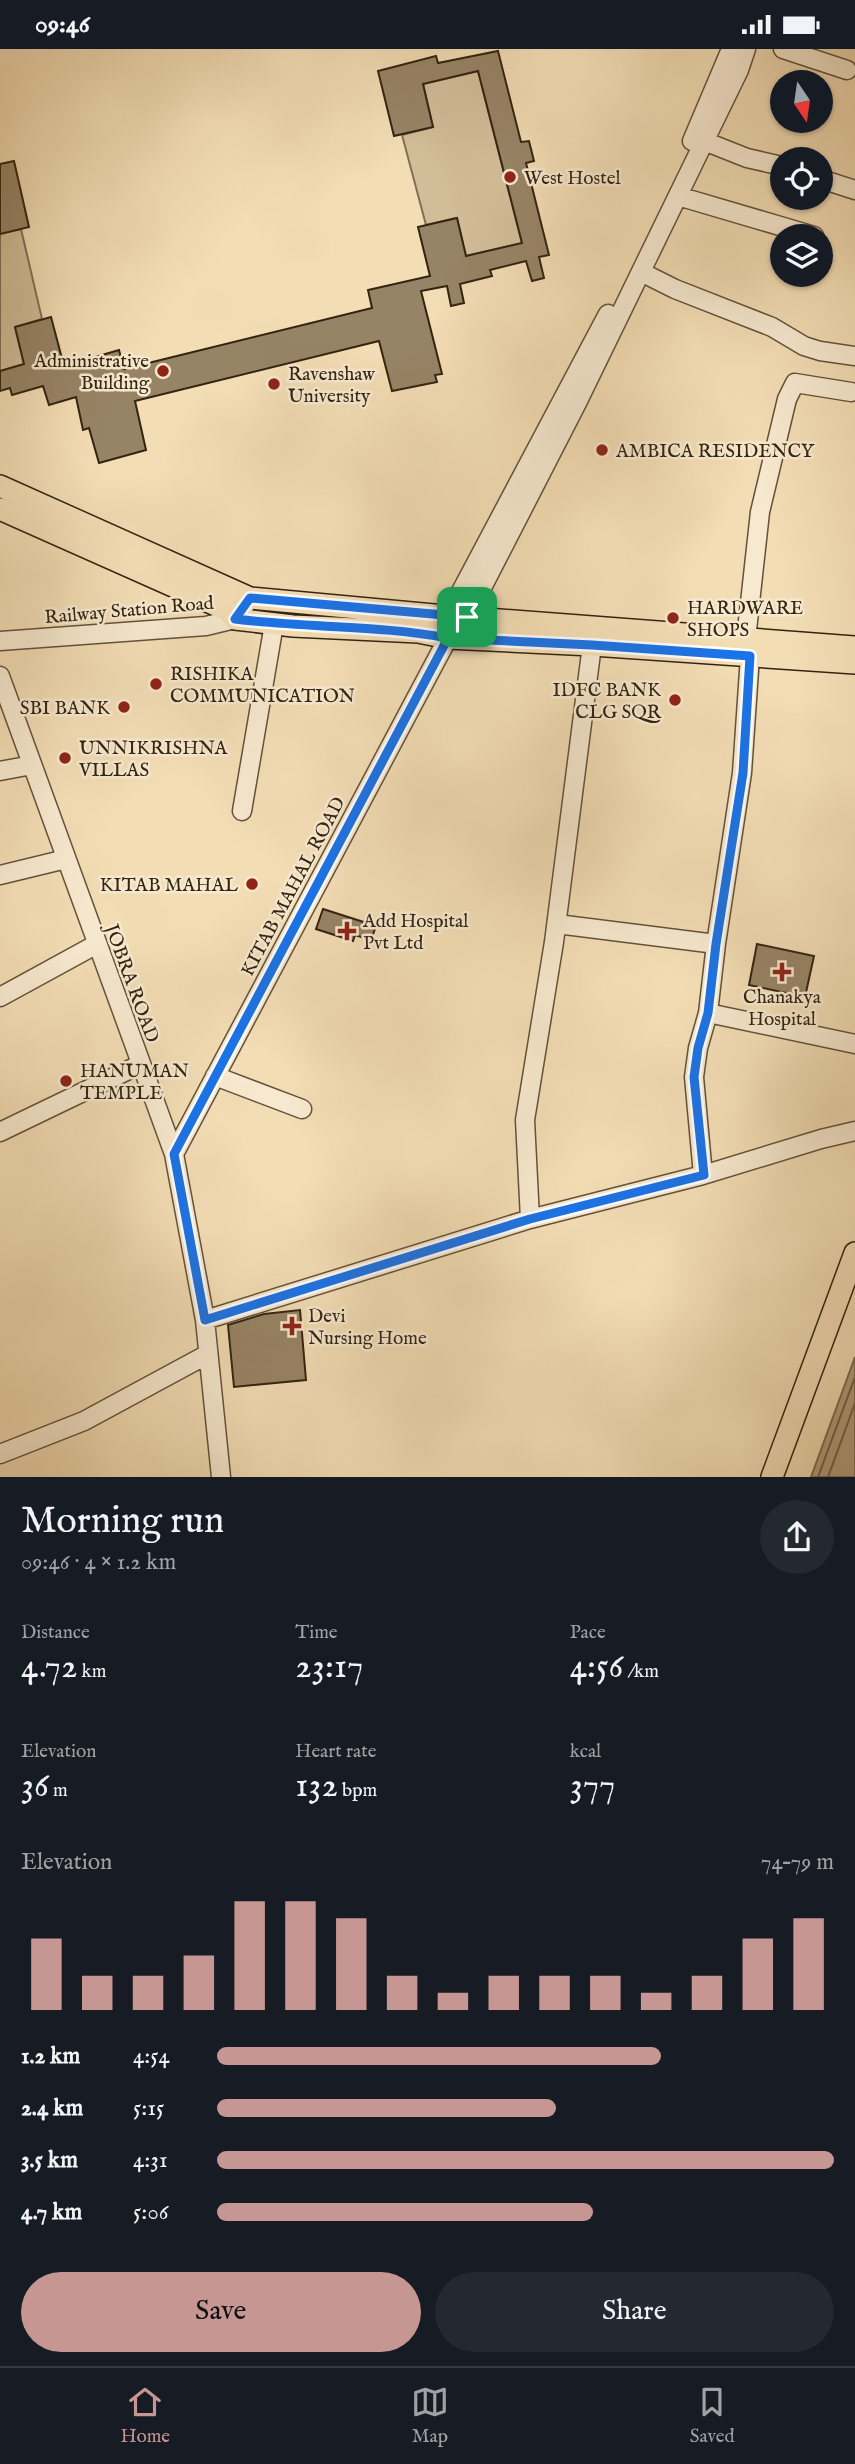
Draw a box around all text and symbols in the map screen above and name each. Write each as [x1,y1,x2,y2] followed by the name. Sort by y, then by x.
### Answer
[35,8,90,41] text: 09:46
[770,70,833,133] north arrow
[770,70,833,287] map controls
[770,147,833,210] button: locate
[524,167,621,191] place label: West Hostel
[502,169,518,185] marker: West Hostel
[770,224,833,287] button: layers
[33,350,150,396] place label: Administrative Building
[155,363,171,379] marker: Administrative Building
[288,363,375,409] place label: Ravenshaw University
[266,376,282,392] marker: Ravenshaw University
[615,440,815,464] place label: AMBICA RESIDENCY
[594,442,610,458] marker: AMBICA RESIDENCY
[437,587,497,647] pin
[44,592,216,630] street label: Railway Station Road
[687,597,803,643] place label: HARDWARE SHOPS
[448,598,486,636] icon: arrive
[665,610,681,626] marker: HARDWARE SHOPS
[170,663,355,709] place label: RISHIKA COMMUNICATION
[148,676,164,692] marker: RISHIKA COMMUNICATION
[552,679,662,725] place label: IDFC BANK CLG SQR
[667,692,683,708] marker: IDFC BANK CLG SQR
[20,697,110,721] place label: SBI BANK
[116,699,132,715] marker: SBI BANK
[78,737,229,783] place label: UNNIKRISHNA VILLAS
[57,750,73,766] marker: UNNIKRISHNA VILLAS
[236,793,351,981] street label: KITAB MAHAL ROAD
[100,874,238,898] place label: KITAB MAHAL
[244,876,260,892] marker: KITAB MAHAL
[362,910,469,956] place label: Add Hospital Pvt Ltd
[98,919,164,1046] street label: JOBRA ROAD
[337,921,357,941] marker: Add Hospital Pvt Ltd
[772,962,792,982] marker: Chanakya Hospital
[743,986,822,1032] place label: Chanakya Hospital
[80,1060,189,1106] place label: HANUMAN TEMPLE
[58,1073,74,1089] marker: HANUMAN TEMPLE
[308,1305,427,1351] place label: Devi Nursing Home
[282,1316,302,1336] marker: Devi Nursing Home
[21,1498,224,1546] text: Morning run
[760,1500,834,1574] button: share
[21,1548,176,1577] text: 09:46 · 4 × 1.2 km
[21,1621,90,1645] text: Distance
[295,1621,338,1645] text: Time
[570,1621,606,1645] text: Pace
[21,1645,77,1690] text: 4.72
[295,1645,363,1690] text: 23:17
[570,1645,623,1690] text: 4:56
[77,1660,106,1684] text: km
[623,1660,659,1684] text: /km
[21,1740,96,1764] text: Elevation
[295,1740,376,1764] text: Heart rate
[570,1740,601,1764] text: kcal
[21,1764,49,1809] text: 36
[295,1764,338,1809] text: 132
[570,1764,615,1809] text: 377
[49,1779,68,1803] text: m
[338,1779,377,1803] text: bpm
[21,1848,112,1877] text: Elevation
[761,1848,834,1877] text: 74–79 m
[21,2042,80,2071] text: 1.2 km
[133,2042,170,2071] text: 4:54
[21,2094,83,2123] text: 2.4 km
[133,2094,164,2123] text: 5:15
[21,2146,78,2175] text: 3.5 km
[133,2146,168,2175] text: 4:31
[21,2198,82,2227] text: 4.7 km
[133,2198,168,2227] text: 5:06
[21,2272,421,2352] button: Save
[435,2272,834,2352] button: Share
[120,2383,170,2449] tab: Home
[411,2383,449,2449] tab: Map
[690,2383,735,2449] tab: Saved

